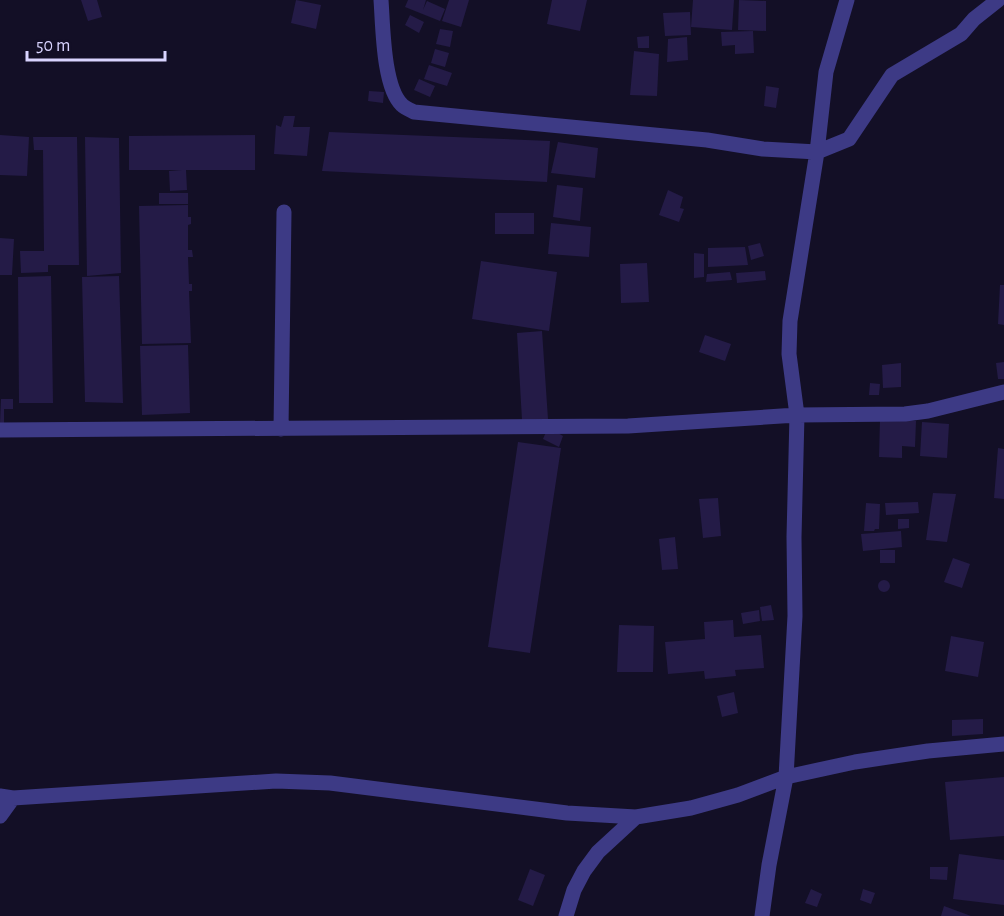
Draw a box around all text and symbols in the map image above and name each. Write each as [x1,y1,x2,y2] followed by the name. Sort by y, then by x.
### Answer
[27,24,165,62] scale bar
[36,37,70,55] text: 50 m

